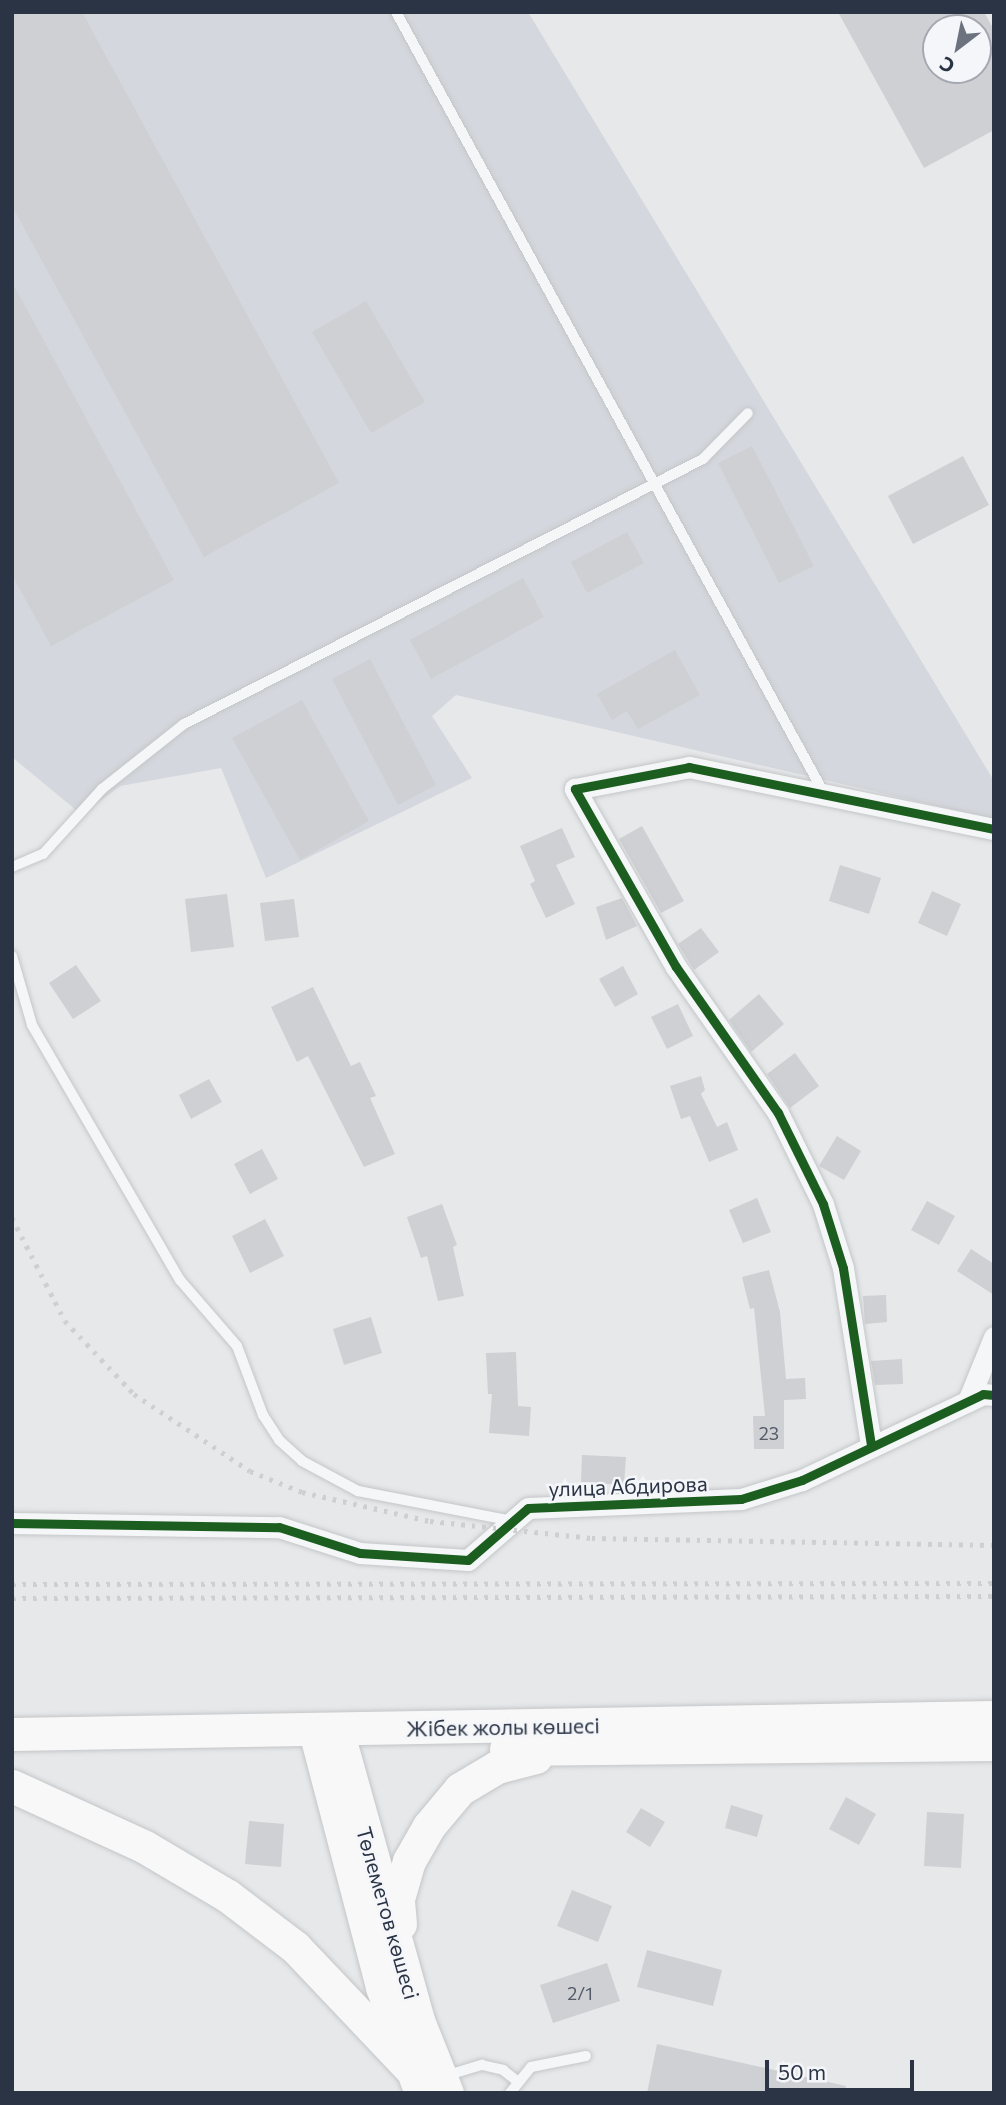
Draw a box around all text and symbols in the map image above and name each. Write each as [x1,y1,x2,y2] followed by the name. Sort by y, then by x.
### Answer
[922,14,992,84] north arrow
[935,52,958,79] text: С
[759,1422,779,1444] house number: 23
[548,1471,708,1501] street label: улица Абдирова
[406,1713,600,1741] street label: Жібек жолы көшесі
[351,1824,425,2002] street label: Төлеметов көшесі
[567,1982,593,2004] house number: 2/1
[768,2046,917,2090] scale bar
[778,2059,826,2084] text: 50 m

